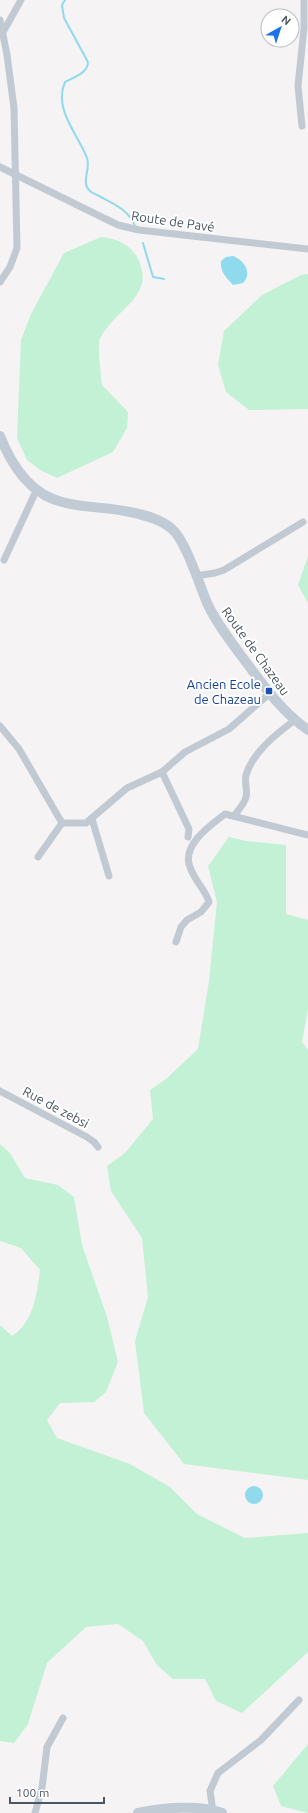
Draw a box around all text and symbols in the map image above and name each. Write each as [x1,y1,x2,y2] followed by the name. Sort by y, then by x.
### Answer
[260,8,300,48] north arrow
[279,13,293,27] text: N
[130,208,216,234] street label: Route de Pavé
[219,604,293,698] street label: Route de Chazeau
[187,677,261,706] place label: Ancien Ecole de Chazeau
[264,686,274,696] marker: Ancien Ecole de Chazeau
[21,1084,91,1130] street label: Rue de zebsi
[10,1779,104,1805] scale bar
[16,1786,49,1799] text: 100 m

